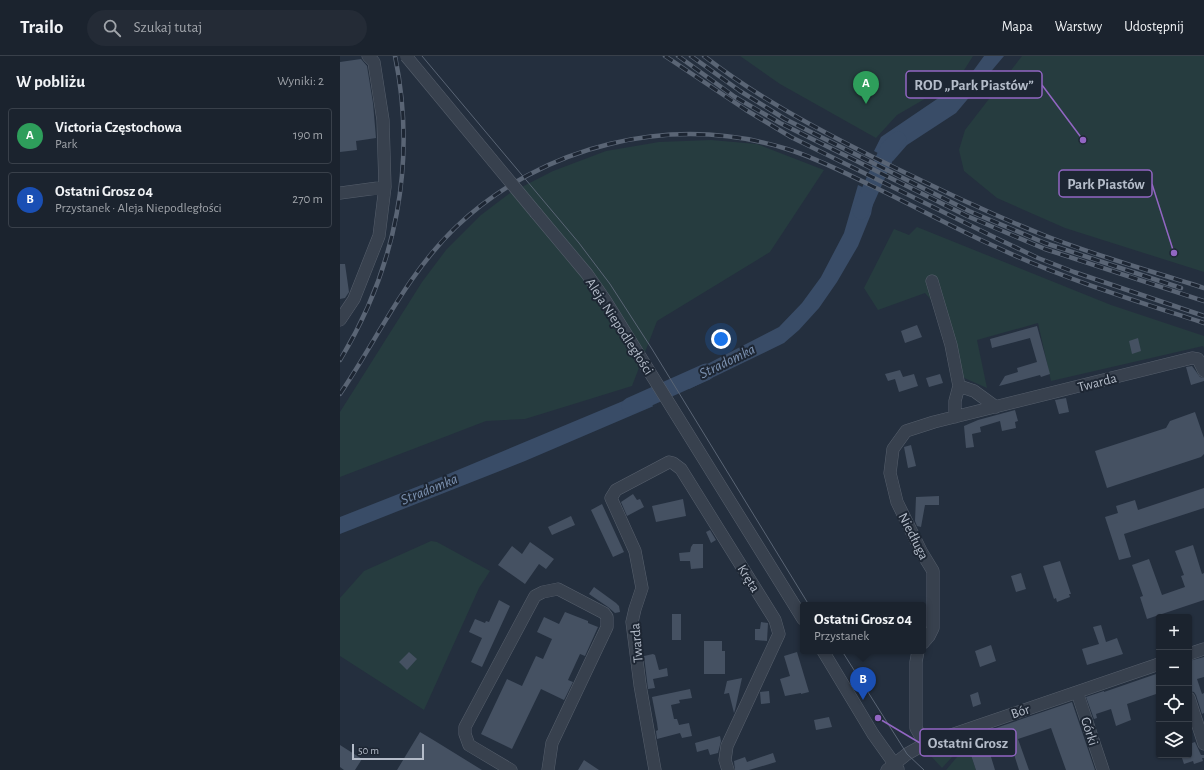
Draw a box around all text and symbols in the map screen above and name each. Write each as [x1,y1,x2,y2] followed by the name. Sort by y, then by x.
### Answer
[87,10,367,46] search box
[101,17,123,39] icon: search
[20,18,63,37] text: Trailo
[133,20,202,35] text: Szukaj tutaj
[1002,20,1033,34] text: Mapa
[1055,20,1102,34] text: Warstwy
[1124,20,1184,34] text: Udostępnij
[853,71,879,104] pin: A
[906,71,1042,98] callout: ROD „Park Piastów”
[16,73,85,90] text: W pobliżu
[277,75,324,88] text: Wyniki: 2
[914,78,1034,93] text: ROD „Park Piastów”
[55,120,182,135] text: Victoria Częstochowa
[26,129,34,142] text: A
[293,129,323,142] text: 190 m
[55,138,77,151] text: Park
[1059,170,1152,197] callout: Park Piastów
[1067,177,1145,192] text: Park Piastów
[55,184,153,199] text: Ostatni Grosz 04
[26,193,34,206] text: B
[292,193,323,206] text: 270 m
[55,202,222,215] text: Przystanek · Aleja Niepodległości
[583,276,656,377] street label: Aleja Niepodległości
[711,329,731,349] your location
[697,342,758,381] water label: Stradomka
[1076,371,1119,395] street label: Twarda
[399,471,460,508] water label: Stradomka
[895,511,931,563] street label: Niedługa
[734,562,762,595] street label: Kręta
[800,602,926,654] popup
[814,612,912,627] text: Ostatni Grosz 04
[1156,614,1192,758] map controls
[1156,614,1192,650] button: +
[628,622,646,663] street label: Twarda
[814,630,869,643] text: Przystanek
[1156,650,1192,686] button: −
[850,667,876,700] pin: B
[1156,686,1192,722] button: locate
[1009,702,1032,722] street label: Bór
[1078,715,1100,747] street label: Górki
[1156,722,1192,758] button: layers
[920,729,1016,756] callout: Ostatni Grosz
[928,736,1008,751] text: Ostatni Grosz
[352,742,424,761] scale bar
[358,745,379,756] text: 50 m

